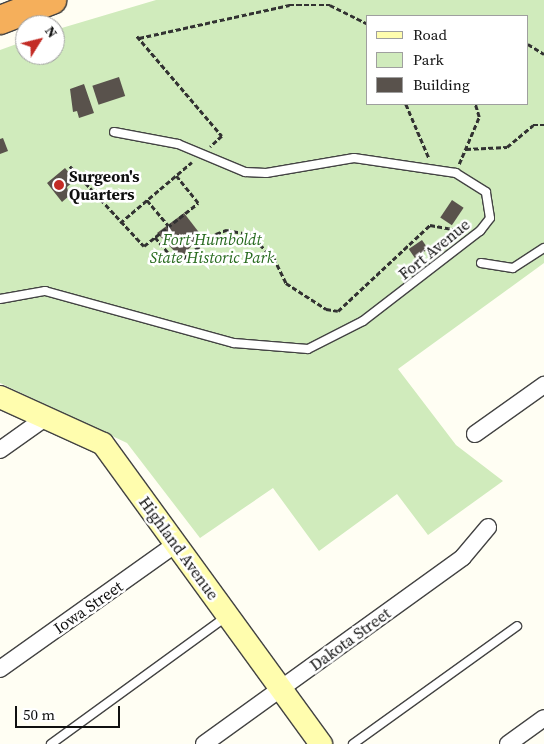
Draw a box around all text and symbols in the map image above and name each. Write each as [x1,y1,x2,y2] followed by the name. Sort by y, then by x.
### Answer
[15,15,65,65] north arrow
[366,15,529,105] legend
[40,22,62,42] text: N
[413,24,447,45] text: Road
[413,49,444,70] text: Park
[413,74,470,95] text: Building
[69,166,139,204] place label: Surgeon's Quarters
[53,179,65,191] marker: Surgeon's Quarters
[395,215,473,283] street label: Fort Avenue
[150,229,274,267] park label: Fort Humboldt State Historic Park
[135,493,223,603] street label: Highland Avenue
[50,576,126,638] street label: Iowa Street
[306,603,394,675] street label: Dakota Street
[18,696,122,728] scale bar
[23,704,55,725] text: 50 m

